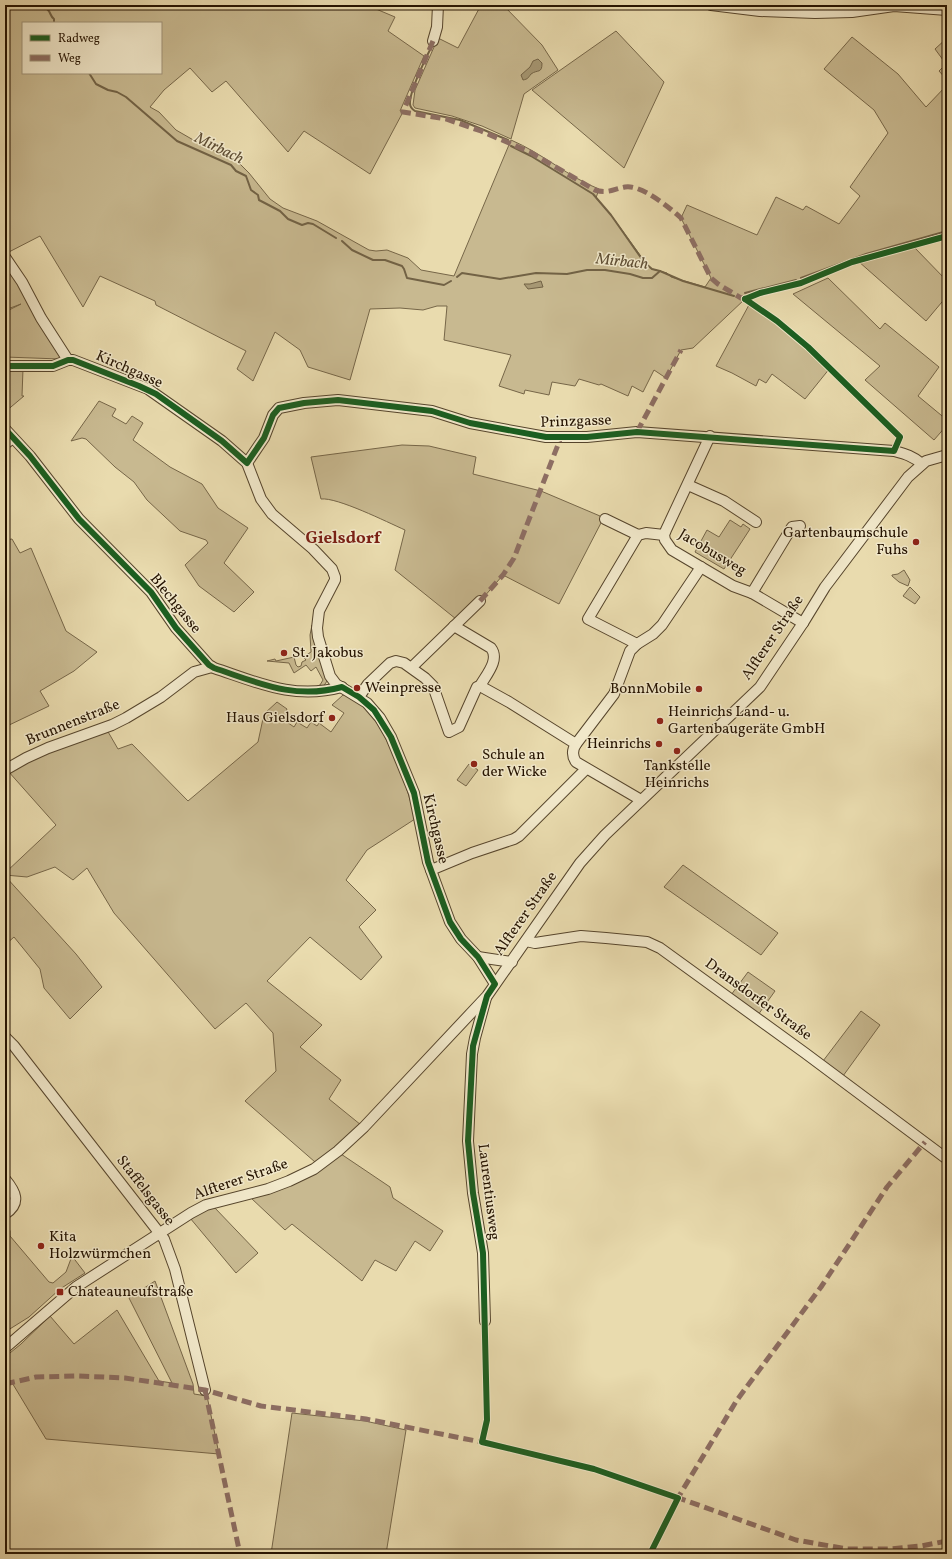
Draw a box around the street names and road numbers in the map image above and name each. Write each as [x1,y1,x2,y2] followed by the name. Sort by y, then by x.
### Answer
[92,346,166,394] street label: Kirchgasse
[540,410,612,434] street label: Prinzgasse
[674,524,750,582] street label: Jacobusweg
[144,570,206,638] street label: Blechgasse
[737,591,809,685] street label: Alfterer Straße
[23,695,123,751] street label: Brunnenstraße
[417,792,453,866] street label: Kirchgasse
[489,868,563,960] street label: Alfterer Straße
[700,954,816,1046] street label: Dransdorfer Straße
[472,1142,504,1242] street label: Laurentiusweg
[111,1151,179,1231] street label: Staffelsgasse
[191,1154,291,1206] street label: Alfterer Straße

